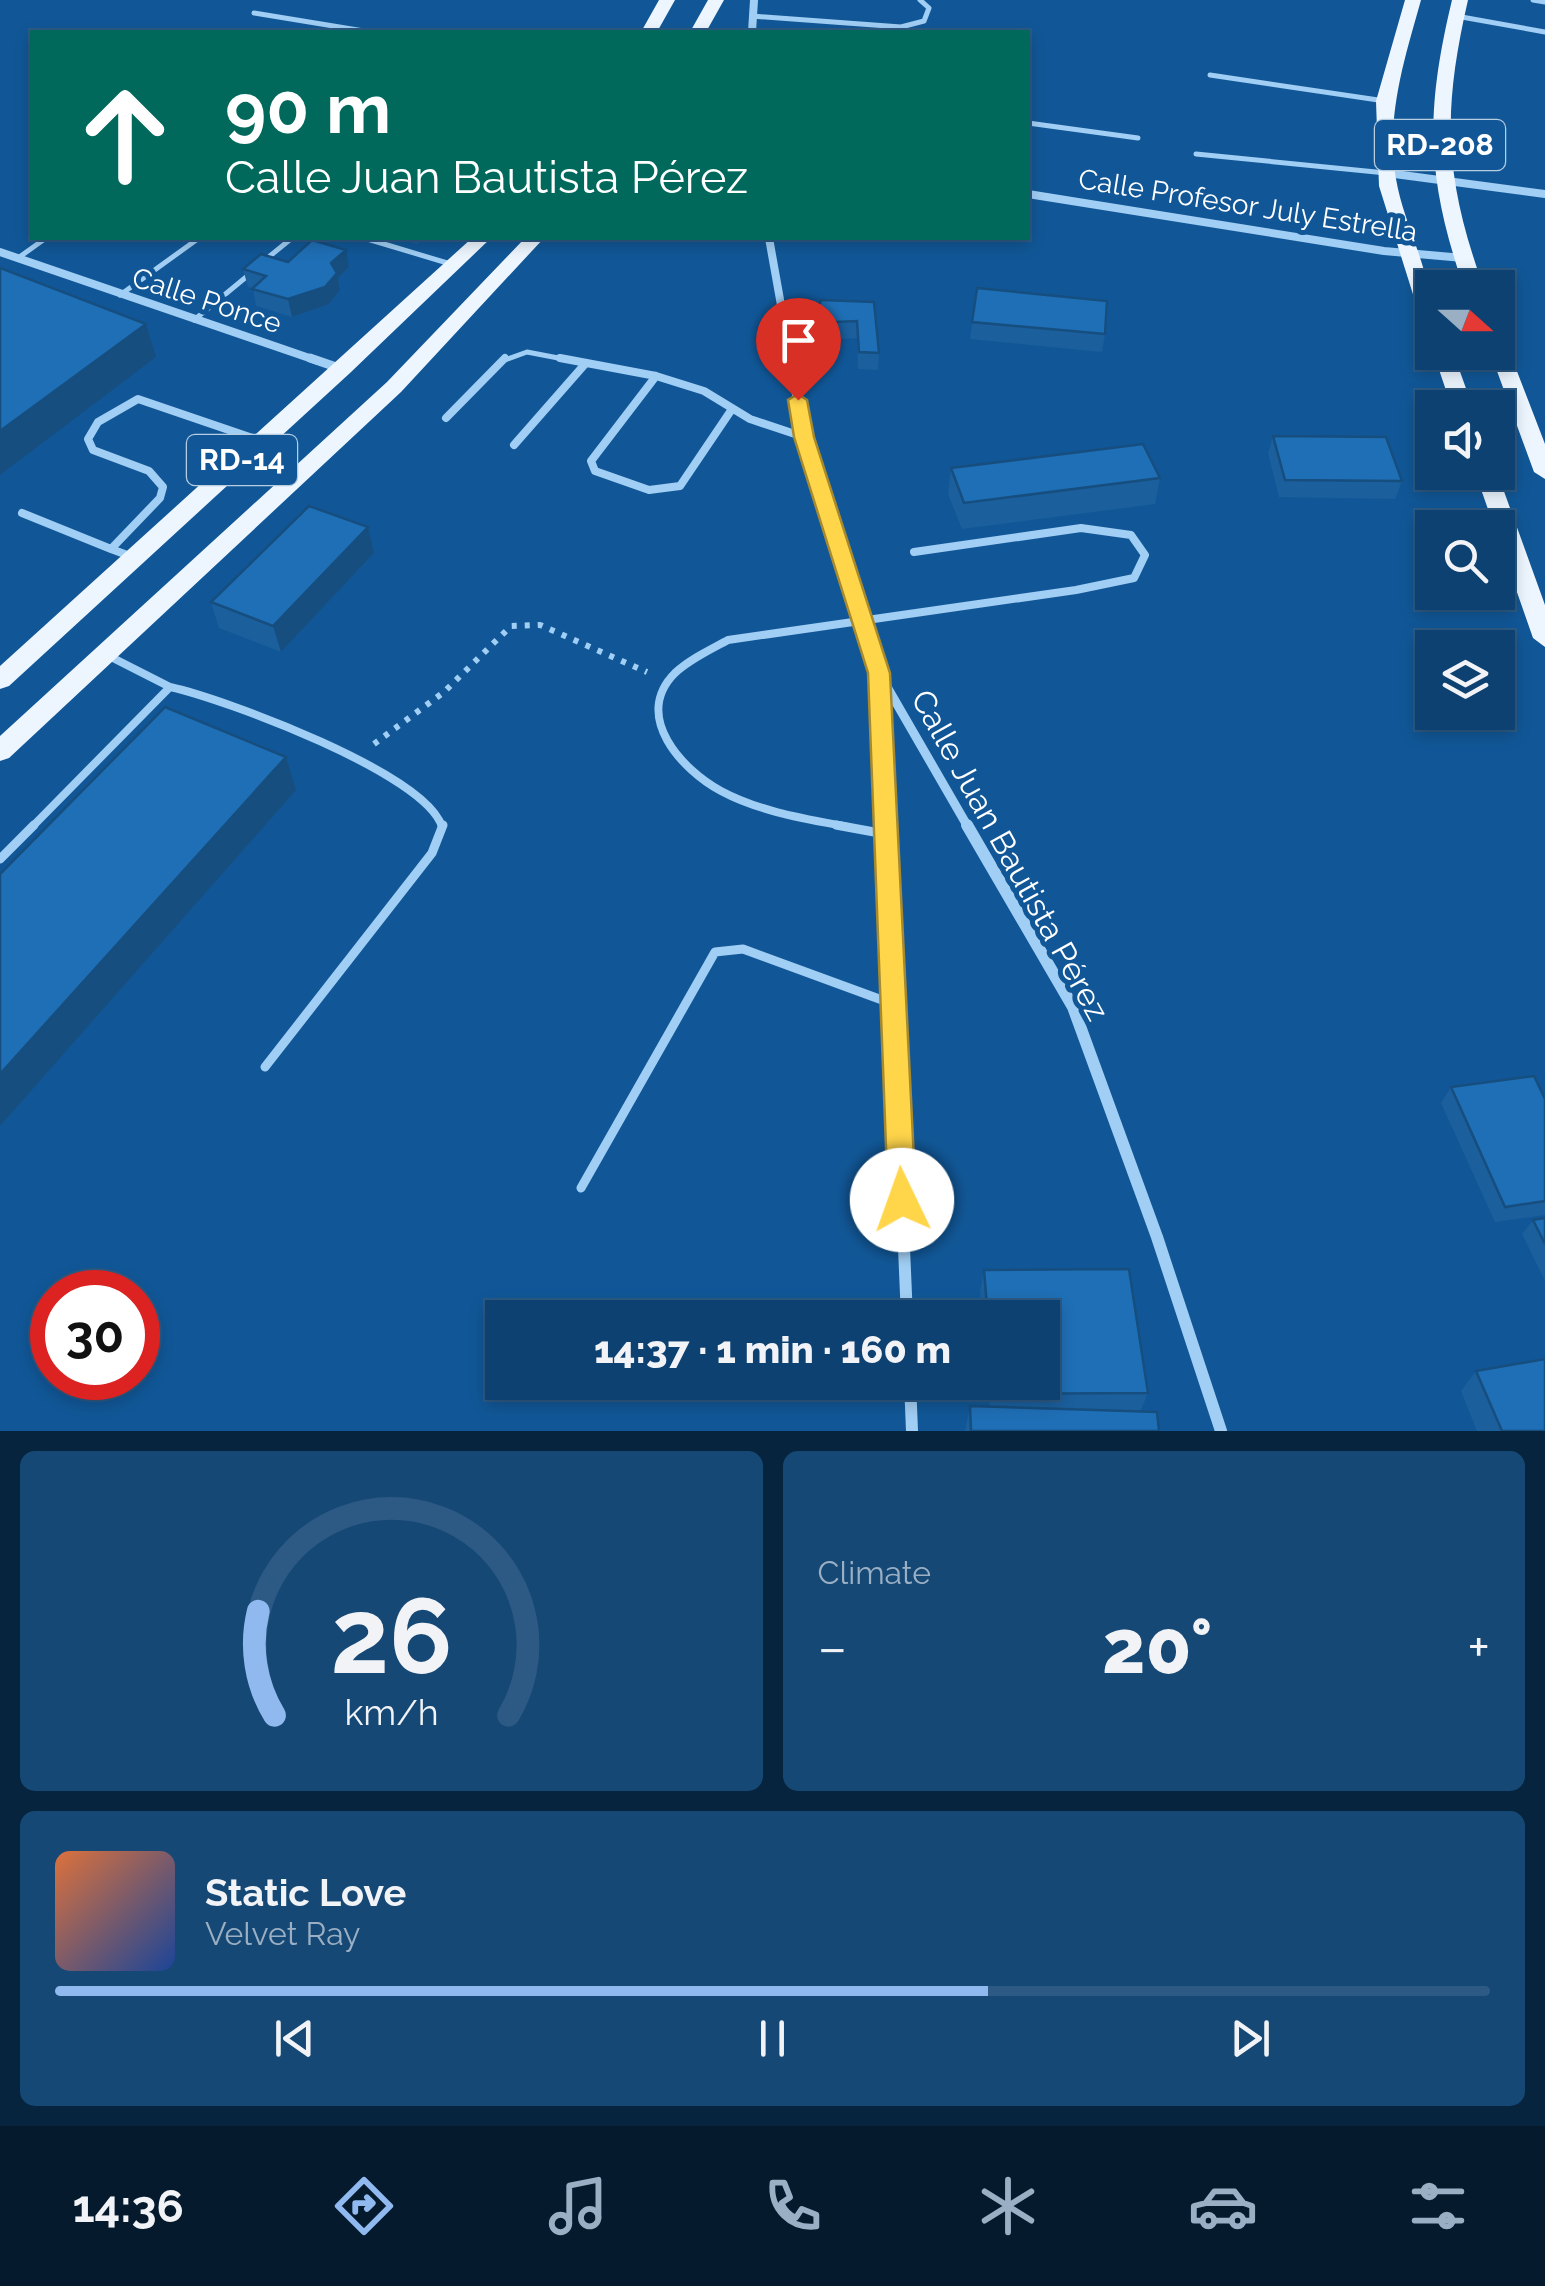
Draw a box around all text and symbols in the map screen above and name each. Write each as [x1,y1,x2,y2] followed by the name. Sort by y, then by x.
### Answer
[225,67,391,149] text: 90 m
[60,70,190,200] icon: ahead
[1375,120,1505,170] road number: RD-208
[225,151,748,204] text: Calle Juan Bautista Pérez
[1076,162,1420,249] street label: Calle Profesor July Estrella
[128,261,286,340] street label: Calle Ponce
[1415,270,1515,370] north arrow
[1415,270,1515,730] map controls
[756,298,841,401] pin
[771,313,826,368] icon: arrive
[1415,390,1515,490] button: sound
[187,435,297,485] road number: RD-14
[1415,510,1515,610] button: search
[1415,630,1515,730] button: layers
[904,683,1117,1026] street label: Calle Juan Bautista Pérez
[850,1148,954,1252] position arrow
[30,1270,160,1400] speed limit sign: 30
[594,1327,951,1372] text: 14:37 · 1 min · 160 m
[818,1554,931,1591] text: Climate
[330,1575,452,1697] text: 26
[1102,1602,1212,1691] text: 20°
[818,1615,847,1680] text: −
[1467,1615,1490,1680] text: +
[344,1691,438,1733] text: km/h
[205,1870,406,1915] text: Static Love
[205,1915,360,1952] text: Velvet Ray
[267,2011,322,2066] icon: previous
[745,2011,800,2066] icon: pause
[1223,2011,1278,2066] icon: next
[329,2171,399,2241] icon: directions
[543,2171,613,2241] icon: music
[758,2171,828,2241] icon: phone
[973,2171,1043,2241] icon: climate
[1188,2171,1258,2241] icon: car
[1403,2171,1473,2241] icon: filters
[72,2180,184,2233] text: 14:36

